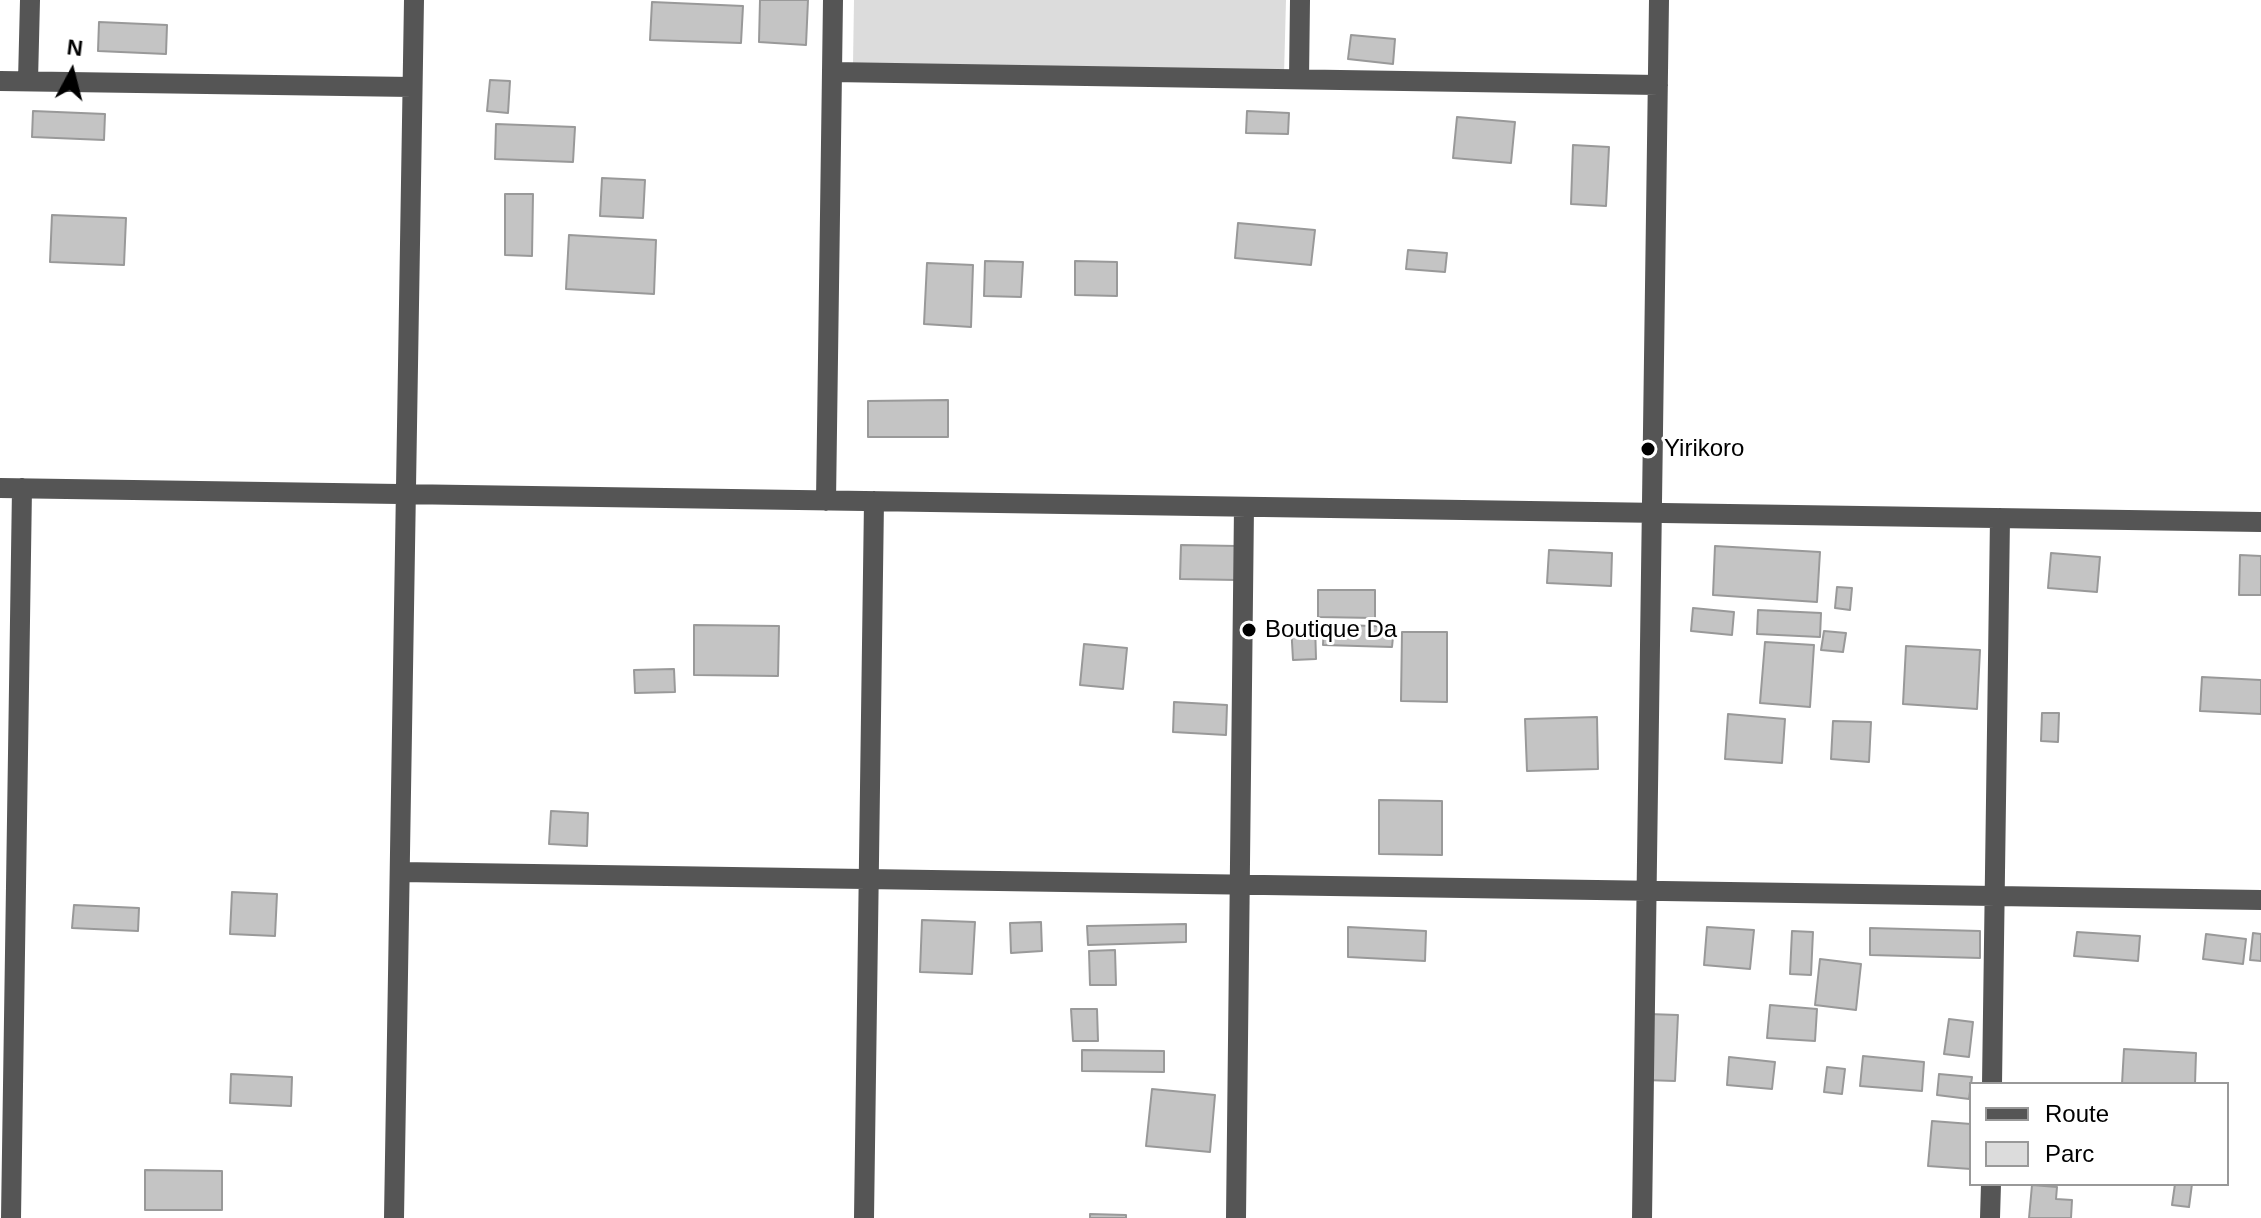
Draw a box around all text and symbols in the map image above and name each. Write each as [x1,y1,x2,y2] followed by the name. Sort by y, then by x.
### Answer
[32,32,112,112] north arrow
[66,34,84,61] text: N
[1664,435,1744,463] place label: Yirikoro
[1639,440,1657,458] marker: Yirikoro
[1265,616,1397,644] place label: Boutique Da
[1240,621,1258,639] marker: Boutique Da
[1969,1082,2229,1186] legend
[2045,1100,2109,1127] text: Route
[2045,1140,2094,1167] text: Parc

